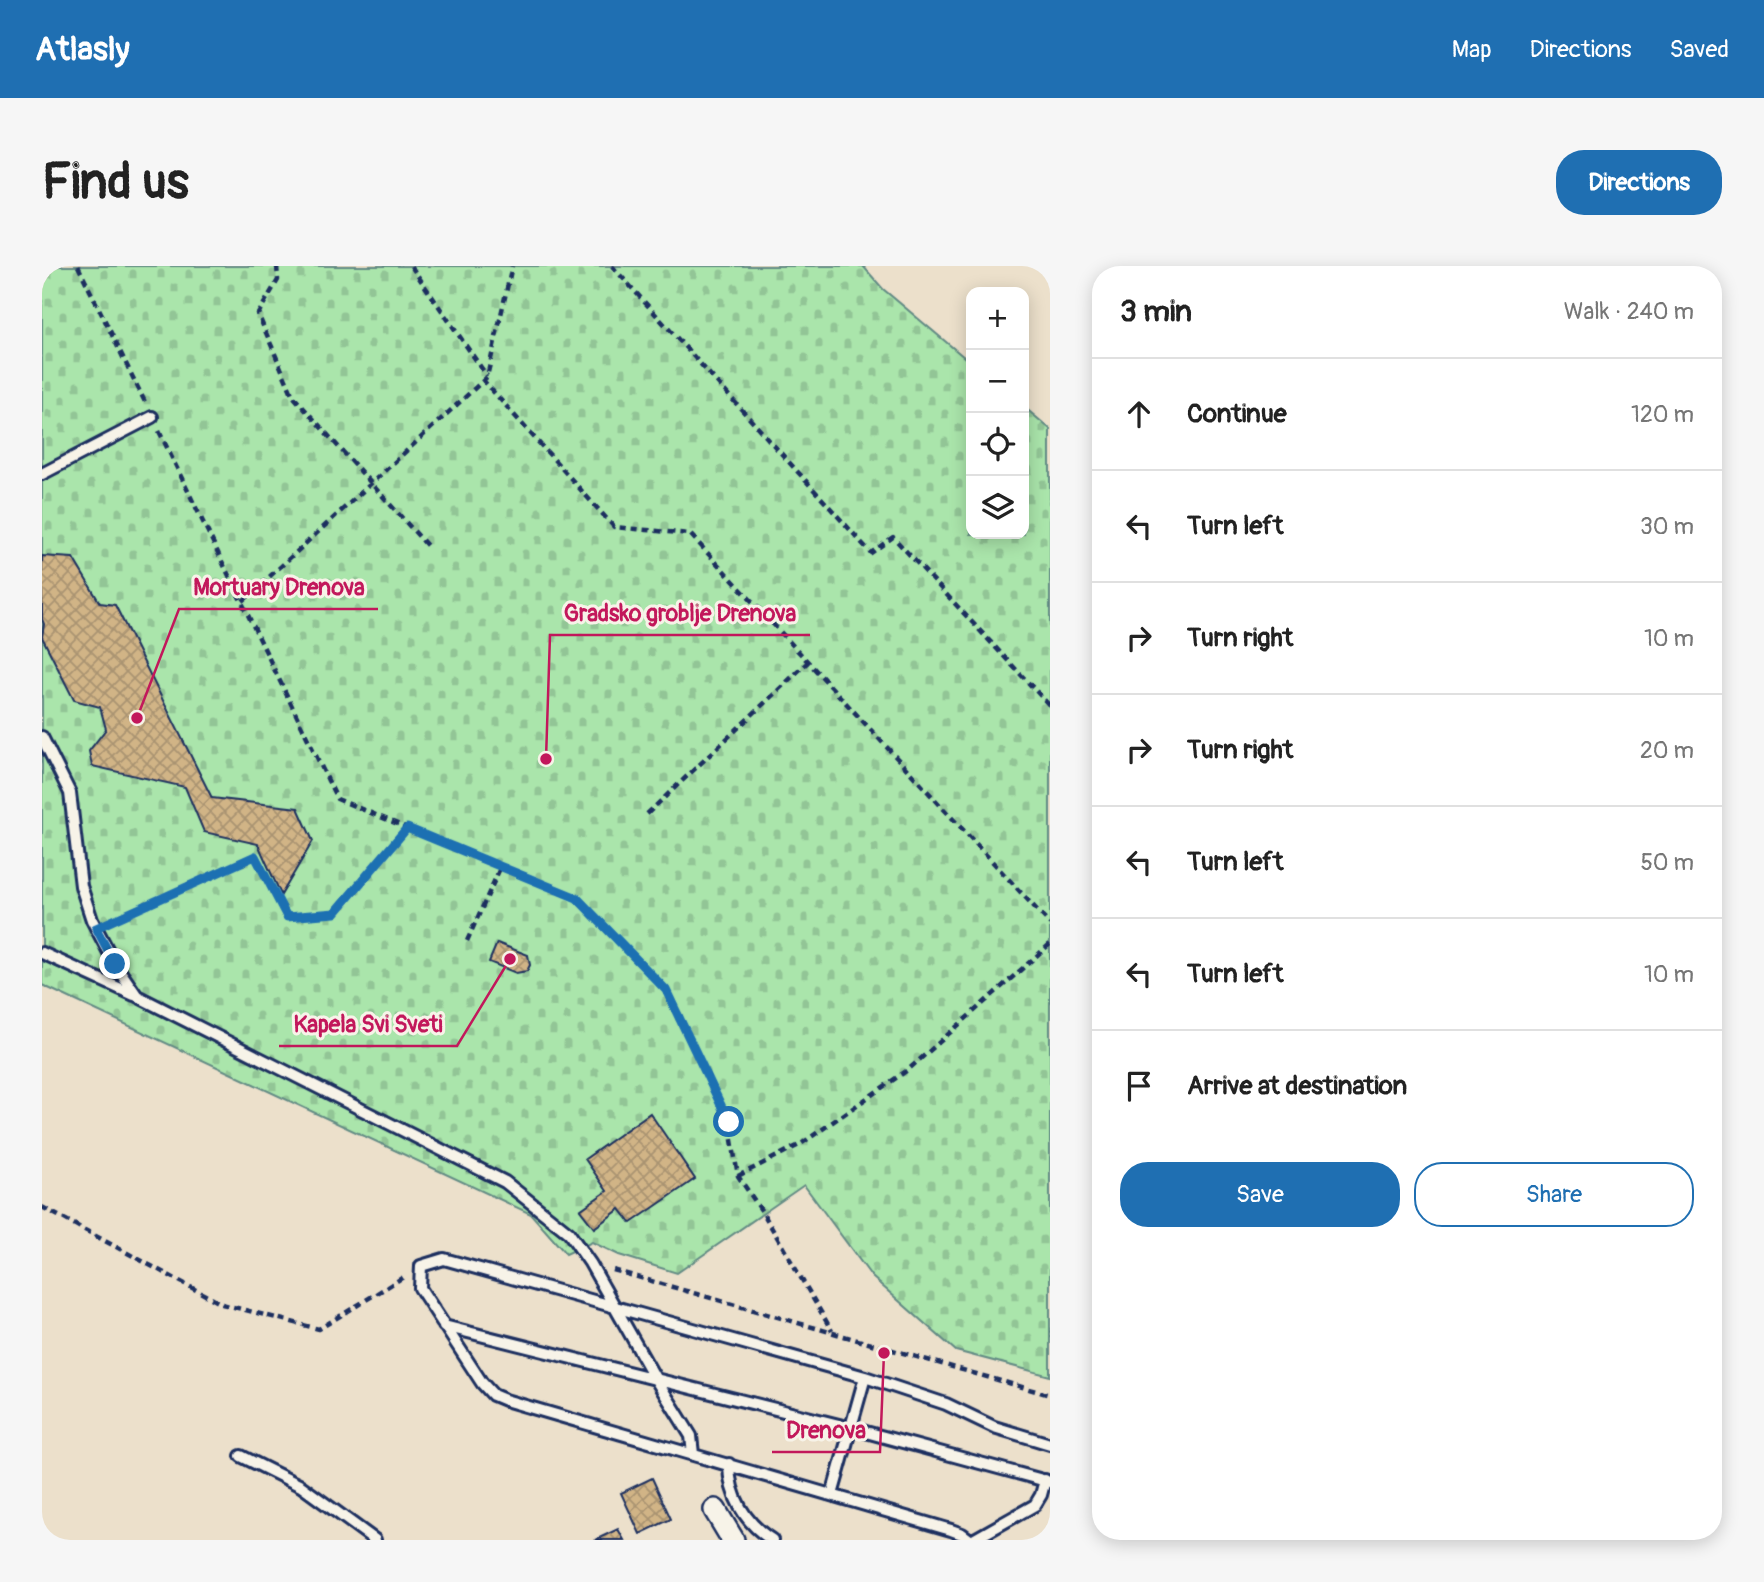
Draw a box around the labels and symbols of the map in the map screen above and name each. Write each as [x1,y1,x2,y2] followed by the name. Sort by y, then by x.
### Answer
[179,565,378,609] callout: Mortuary Drenova
[193,573,365,602] text: Mortuary Drenova
[550,591,810,635] callout: Gradsko groblje Drenova
[564,599,797,628] text: Gradsko groblje Drenova
[99,948,130,979] route end
[279,1002,457,1046] callout: Kapela Svi Sveti
[293,1010,443,1039] text: Kapela Svi Sveti
[713,1106,744,1137] route start
[772,1408,880,1452] callout: Drenova
[786,1416,866,1445] text: Drenova

